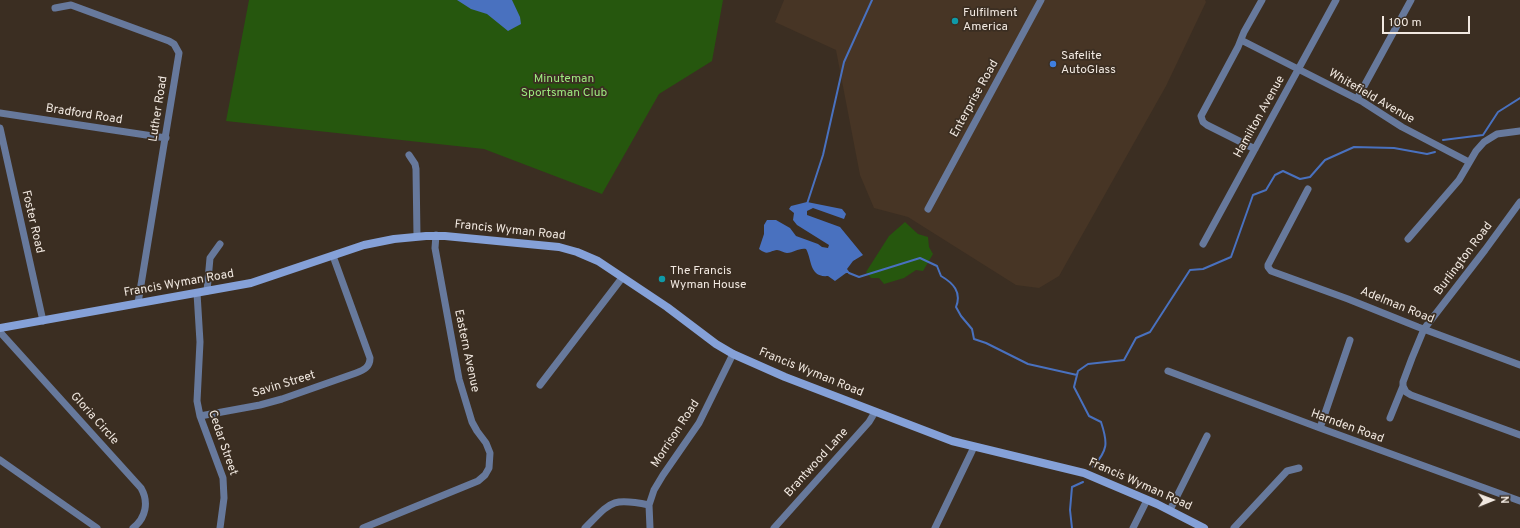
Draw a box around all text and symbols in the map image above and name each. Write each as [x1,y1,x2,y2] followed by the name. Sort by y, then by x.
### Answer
[963,7,1017,35] place label: Fulfilment America
[1384,8,1472,34] scale bar
[1389,15,1422,31] text: 100 m
[950,16,960,26] marker: Fulfilment America
[1061,50,1116,78] place label: Safelite AutoGlass
[948,58,1002,140] street label: Enterprise Road
[1048,59,1058,69] marker: Safelite AutoGlass
[1325,67,1417,127] street label: Whitefield Avenue
[521,73,607,101] park label: Minuteman Sportsman Club
[1231,73,1289,161] street label: Hamilton Avenue
[147,75,171,143] street label: Luther Road
[45,102,123,128] street label: Bradford Road
[18,189,46,255] street label: Foster Road
[454,218,566,244] street label: Francis Wyman Road
[1432,220,1496,298] street label: Burlington Road
[670,265,747,293] place label: The Francis Wyman House
[123,267,235,301] street label: Francis Wyman Road
[657,274,667,284] marker: The Francis Wyman House
[1358,285,1436,327] street label: Adelman Road
[450,308,482,394] street label: Eastern Avenue
[757,345,865,401] street label: Francis Wyman Road
[251,369,317,401] street label: Savin Street
[67,390,121,448] street label: Gloria Circle
[649,397,703,471] street label: Morrison Road
[1308,407,1386,447] street label: Harnden Road
[204,408,240,478] street label: Cedar Street
[782,425,852,501] street label: Brantwood Lane
[1086,456,1194,514] street label: Francis Wyman Road
[1472,480,1512,520] north arrow
[1497,496,1511,504] text: N

